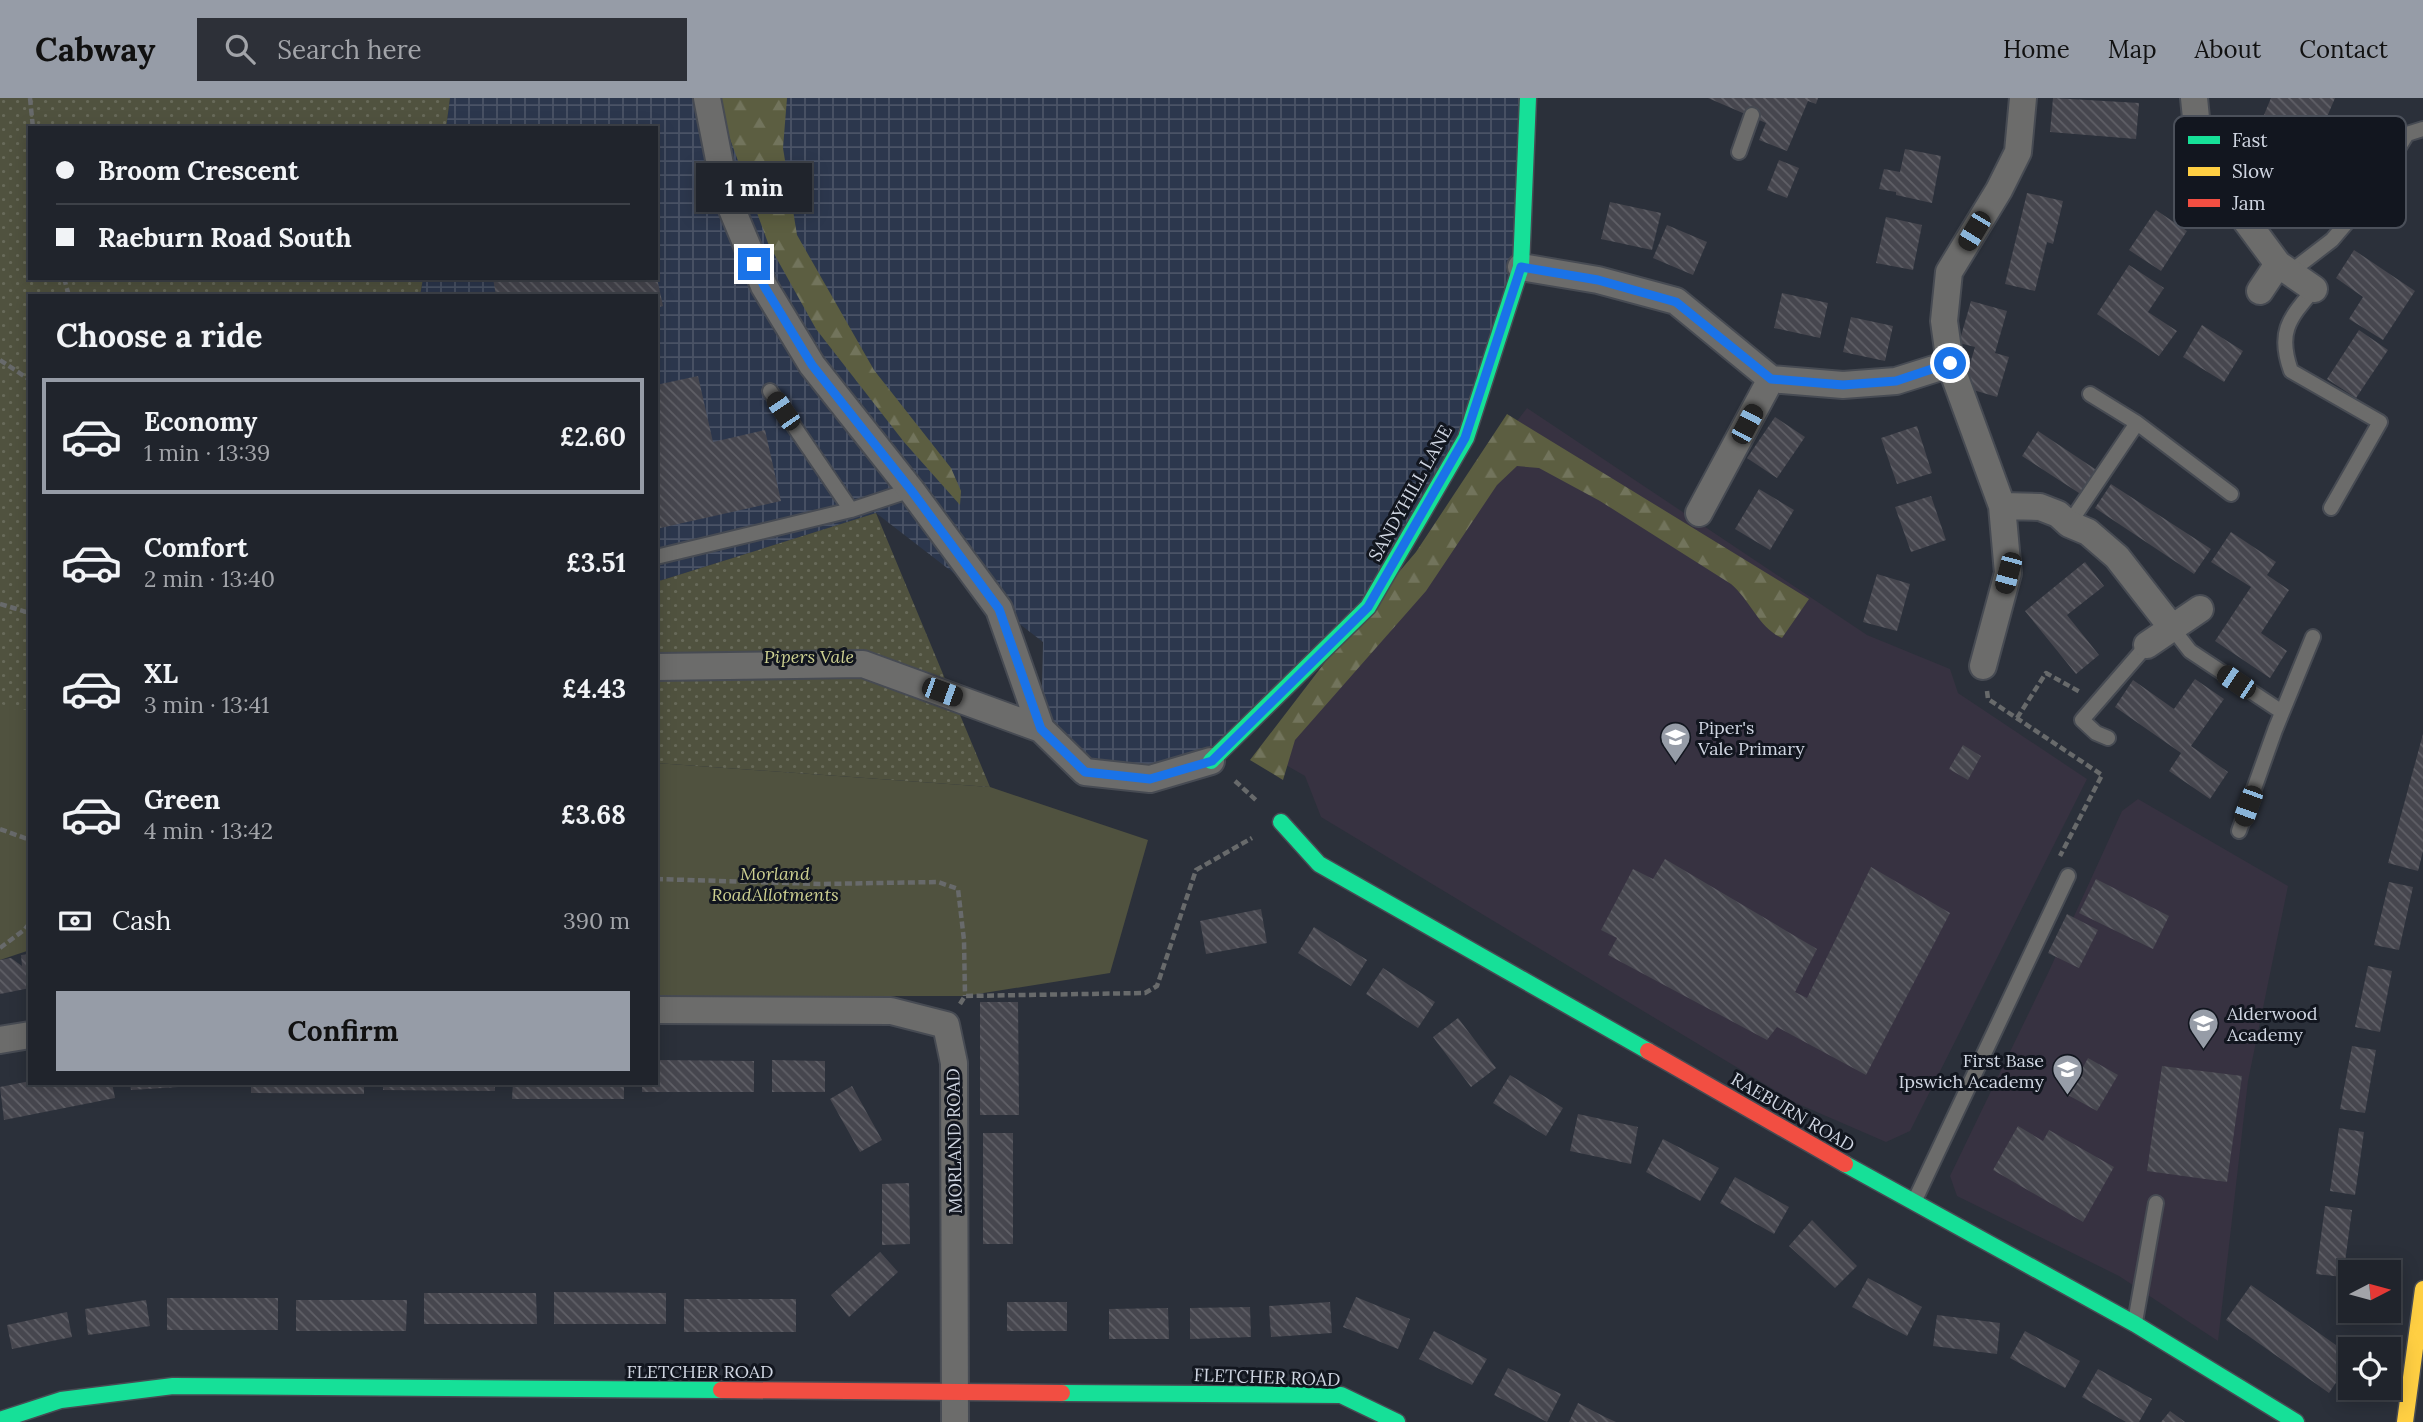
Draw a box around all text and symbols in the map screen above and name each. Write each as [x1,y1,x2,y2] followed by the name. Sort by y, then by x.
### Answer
[197,18,687,81] search box
[35,28,155,70] text: Cabway
[221,30,259,68] icon: search
[277,33,422,66] text: Search here
[2003,34,2070,65] text: Home
[2108,34,2157,65] text: Map
[2195,34,2261,65] text: About
[2299,34,2388,65] text: Contact
[2174,116,2406,228] legend
[2232,128,2268,152] text: Fast
[98,154,299,187] text: Broom Crescent
[2232,159,2275,183] text: Slow
[696,162,812,212] callout: 1 min
[725,173,783,202] text: 1 min
[2231,191,2266,215] text: Jam
[1955,208,1994,254] car
[98,221,352,254] text: Raeburn Road South
[738,248,770,280] route end
[56,315,263,356] text: Choose a ride
[1934,347,1966,379] route start
[763,388,804,434] car
[1728,401,1767,447] car
[60,405,123,468] icon: car
[144,405,257,438] text: Economy
[560,420,626,453] text: £2.60
[1363,421,1457,565] street label: SANDYHILL LANE
[144,438,270,467] text: 1 min · 13:39
[60,531,123,594] icon: car
[144,531,248,564] text: Comfort
[566,546,626,579] text: £3.51
[1993,550,2024,596] car
[144,564,275,593] text: 2 min · 13:40
[764,645,854,668] park label: Pipers Vale
[60,657,123,720] icon: car
[144,657,178,690] text: XL
[2213,662,2260,702] car
[562,672,626,705] text: £4.43
[919,675,966,709] car
[144,690,269,719] text: 3 min · 13:41
[1697,716,1805,760] place label: Piper's Vale Primary
[1658,720,1692,764] school or university icon: Piper's Vale Primary
[60,783,123,846] icon: car
[144,783,220,816] text: Green
[2231,783,2266,829] car
[561,798,626,831] text: £3.68
[144,816,273,845] text: 4 min · 13:42
[711,862,839,906] park label: Morland RoadAllotments
[56,902,94,940] icon: cash
[112,904,171,937] text: Cash
[563,906,630,935] text: 390 m
[56,991,630,1071] button: Confirm
[2226,1002,2318,1046] place label: Alderwood Academy
[2187,1006,2221,1050] school or university icon: Alderwood Academy
[1899,1049,2044,1093] place label: First Base Ipswich Academy
[2050,1053,2084,1097] school or university icon: First Base Ipswich Academy
[1727,1067,1859,1157] street label: RAEBURN ROAD
[941,1068,967,1214] street label: MORLAND ROAD
[2338,1260,2401,1323] north arrow
[2338,1260,2401,1400] map controls
[2338,1337,2401,1400] button: locate
[627,1360,773,1383] street label: FLETCHER ROAD
[1193,1363,1341,1391] street label: FLETCHER ROAD

